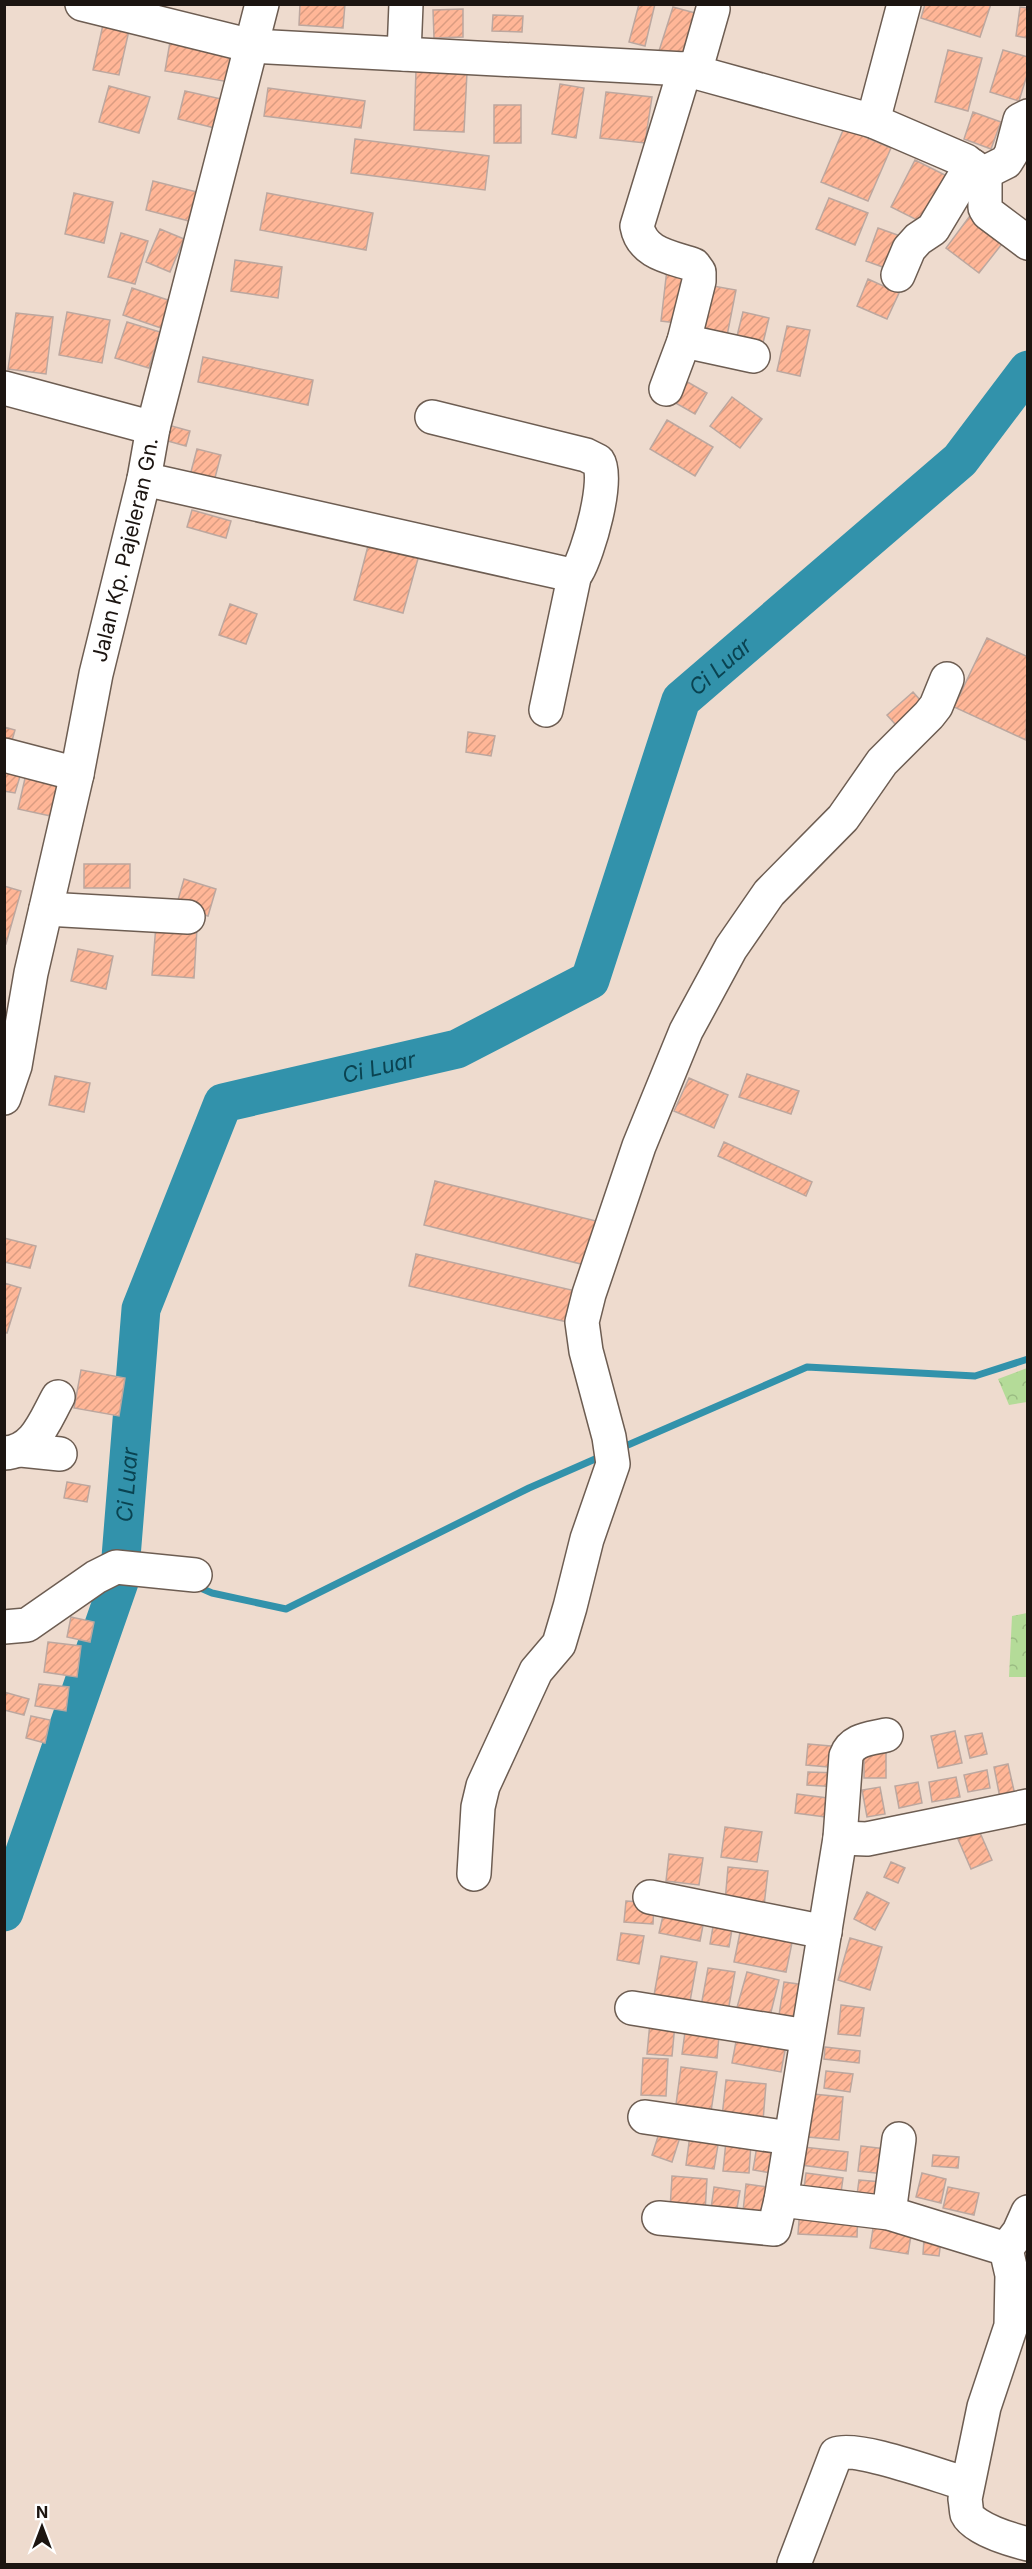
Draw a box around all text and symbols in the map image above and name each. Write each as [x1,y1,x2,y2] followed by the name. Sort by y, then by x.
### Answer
[86,435,163,665] street label: Jalan Kp. Pajeleran Gn.
[683,632,757,701] water label: Ci Luar
[339,1046,419,1088] water label: Ci Luar
[111,1446,143,1523] water label: Ci Luar
[12,2497,72,2557] north arrow
[36,2502,48,2522] text: N

